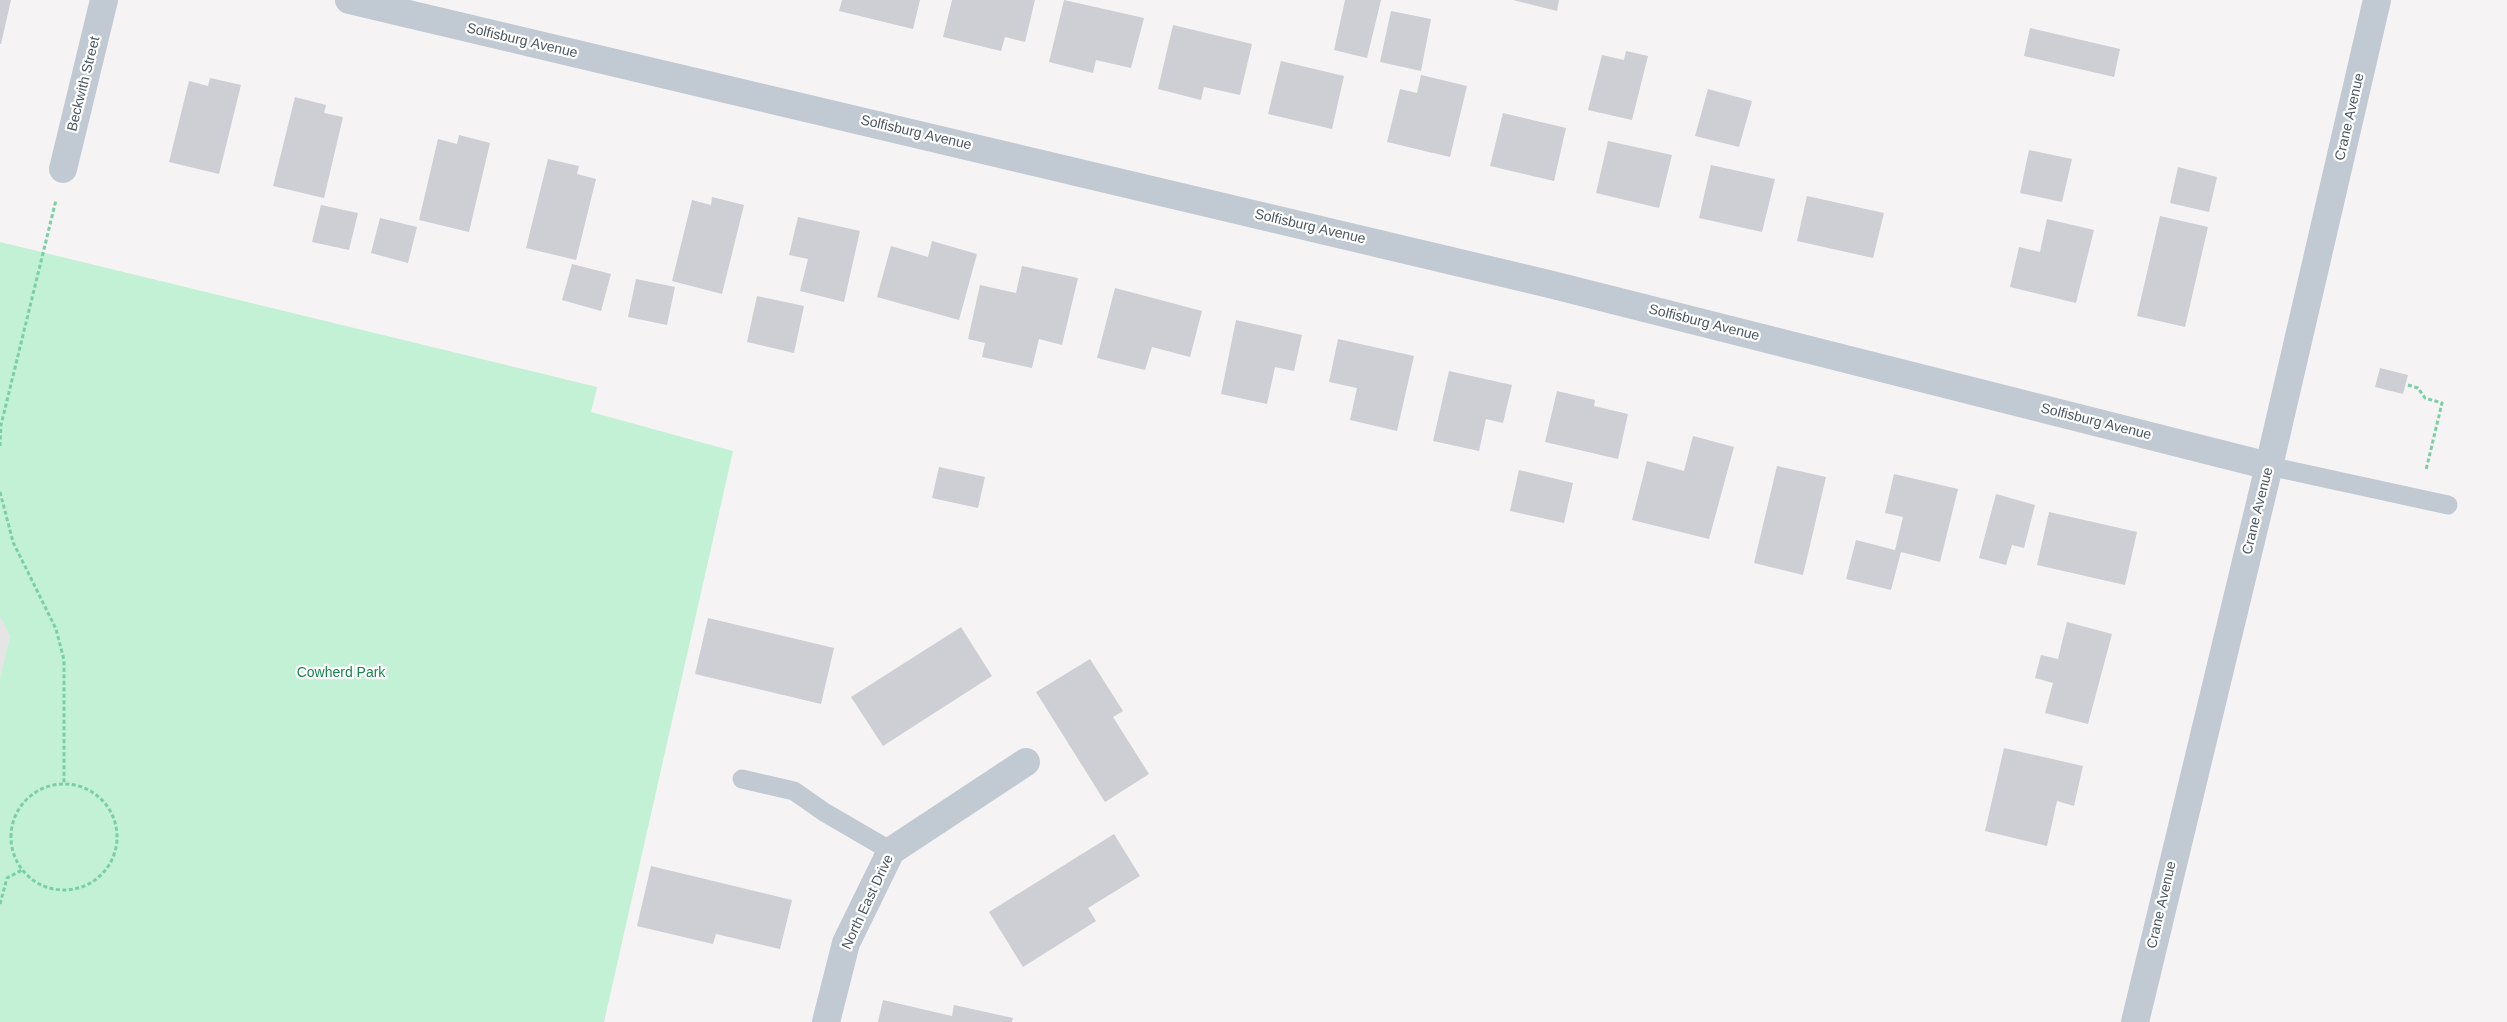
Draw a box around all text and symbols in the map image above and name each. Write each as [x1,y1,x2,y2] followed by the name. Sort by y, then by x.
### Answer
[465,20,579,62] street label: Solfisburg Avenue
[64,35,104,133] street label: Beckwith Street
[2332,72,2368,162] street label: Crane Avenue
[859,112,973,154] street label: Solfisburg Avenue
[1253,206,1367,248] street label: Solfisburg Avenue
[1647,301,1761,345] street label: Solfisburg Avenue
[2039,400,2153,444] street label: Solfisburg Avenue
[2239,466,2277,556] street label: Crane Avenue
[297,665,385,681] park label: Cowherd Park
[839,852,897,952] street label: North East Drive
[2144,860,2180,950] street label: Crane Avenue

